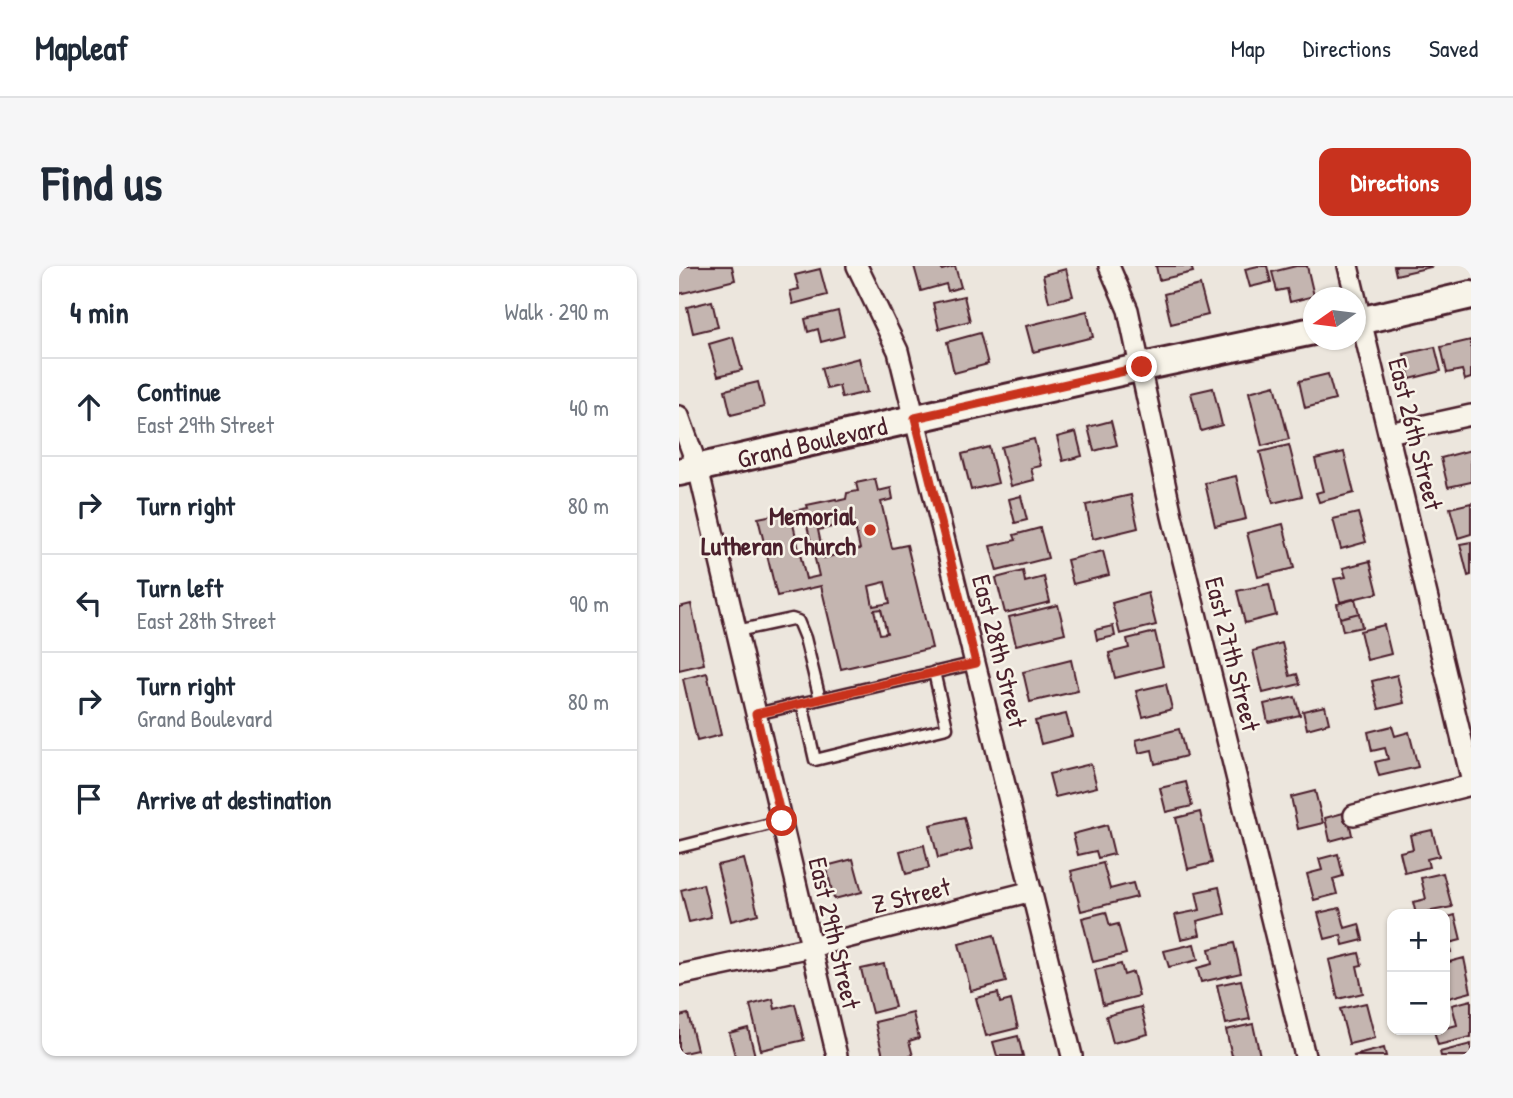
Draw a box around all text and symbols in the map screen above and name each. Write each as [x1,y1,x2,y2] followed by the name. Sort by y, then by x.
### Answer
[35,26,128,70] text: Mapleaf
[1231,32,1265,64] text: Map
[1303,32,1391,64] text: Directions
[1429,32,1478,64] text: Saved
[1319,148,1471,216] button: Directions
[42,149,162,215] text: Find us
[1303,287,1366,350] north arrow
[70,292,129,332] text: 4 min
[505,296,609,327] text: Walk · 290 m
[1126,351,1157,382] route end
[1380,354,1452,515] street label: East 26th Street
[137,374,221,409] text: Continue
[70,388,108,426] icon: ahead
[569,392,609,423] text: 40 m
[734,408,890,476] street label: Grand Boulevard
[137,409,274,440] text: East 29th Street
[70,486,108,524] icon: right
[137,488,235,523] text: Turn right
[568,490,609,521] text: 80 m
[701,498,857,563] place label: Memorial Lutheran Church
[862,522,878,538] marker: Memorial Lutheran Church
[137,570,223,605] text: Turn left
[964,571,1036,732] street label: East 28th Street
[1197,573,1269,736] street label: East 27th Street
[70,584,108,622] icon: left
[569,588,609,619] text: 90 m
[137,605,275,636] text: East 28th Street
[137,668,235,703] text: Turn right
[70,682,108,720] icon: right
[568,686,609,717] text: 80 m
[137,703,272,734] text: Grand Boulevard
[70,780,108,818] icon: arrive
[137,782,332,817] text: Arrive at destination
[766,805,797,836] route start
[801,854,870,1013] street label: East 29th Street
[868,868,955,922] street label: Z Street
[1387,909,1450,1035] map controls
[1387,909,1450,972] button: +
[1387,972,1450,1035] button: −

